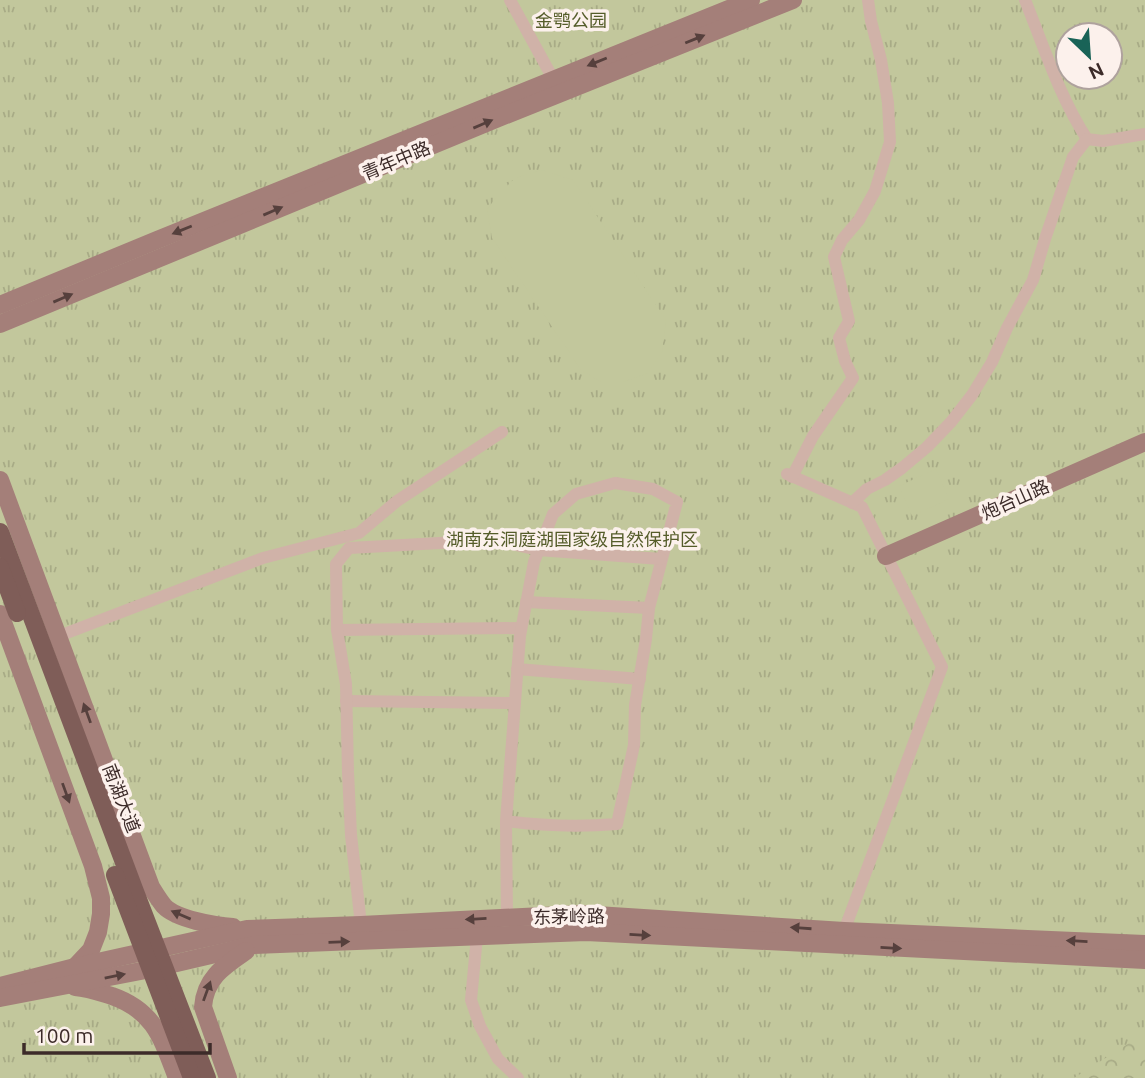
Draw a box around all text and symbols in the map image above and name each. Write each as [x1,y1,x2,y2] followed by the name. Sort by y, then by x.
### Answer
[535,10,607,30] park label: 金鹗公园
[1054,21,1124,91] north arrow
[684,34,705,45] one-way arrow
[586,57,607,68] one-way arrow
[1085,58,1107,84] text: N
[473,118,494,129] one-way arrow
[359,137,433,183] street label: 青年中路
[263,205,284,216] one-way arrow
[171,225,192,236] one-way arrow
[53,292,73,304] one-way arrow
[978,475,1052,523] street label: 炮台山路
[446,529,698,549] park label: 湖南东洞庭湖国家级自然保护区
[81,703,92,724] one-way arrow
[100,761,144,835] street label: 南湖大道
[61,782,72,803] one-way arrow
[533,905,605,927] street label: 东茅岭路
[170,909,191,920] one-way arrow
[465,914,487,925] one-way arrow
[789,922,811,933] one-way arrow
[629,929,651,940] one-way arrow
[328,936,350,947] one-way arrow
[1066,936,1088,947] one-way arrow
[881,943,903,954] one-way arrow
[104,970,126,981] one-way arrow
[202,980,213,1001] one-way arrow
[24,1012,210,1056] scale bar
[35,1023,93,1047] text: 100 m

